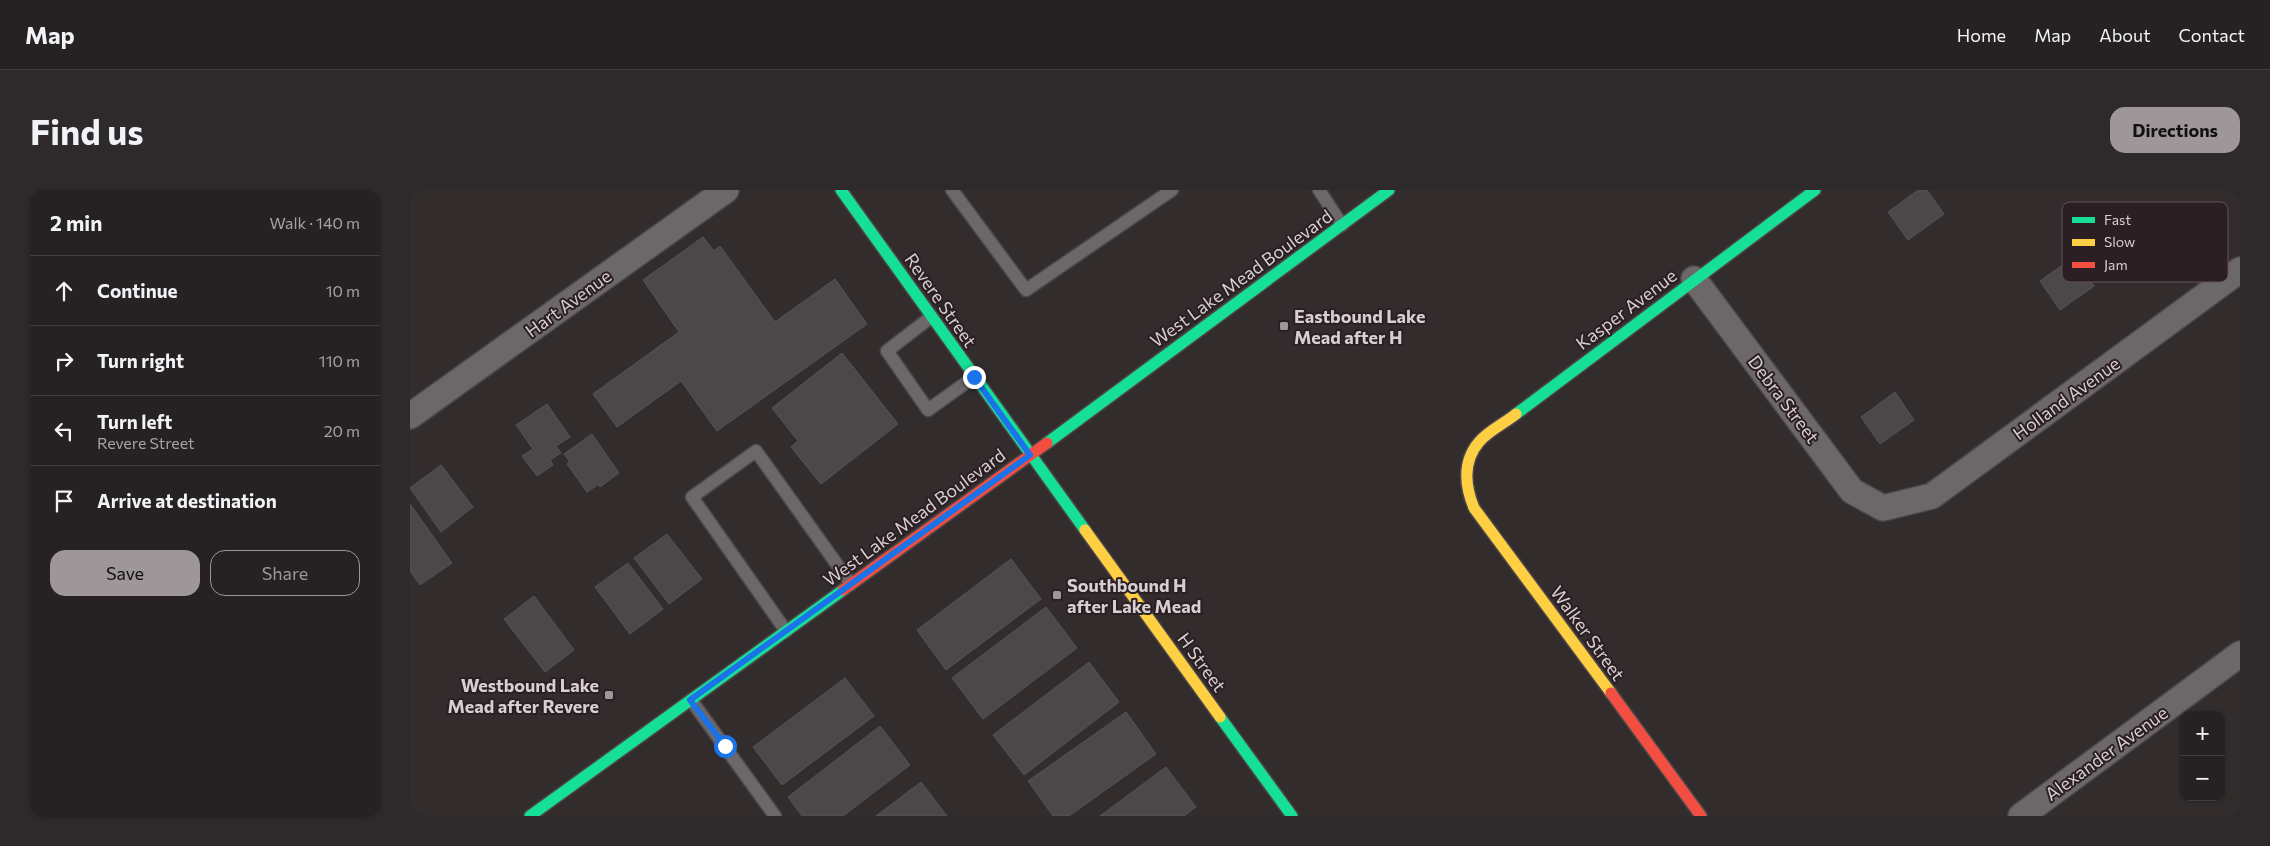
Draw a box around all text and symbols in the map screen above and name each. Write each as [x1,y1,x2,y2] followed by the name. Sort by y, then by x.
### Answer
[25,20,75,49] text: Map
[1957,24,2006,46] text: Home
[2034,24,2071,46] text: Map
[2099,24,2151,46] text: About
[2179,24,2245,46] text: Contact
[2110,107,2240,153] button: Directions
[30,109,144,152] text: Find us
[2062,202,2228,282] legend
[1146,205,1336,351] street label: West Lake Mead Boulevard
[50,210,102,235] text: 2 min
[2104,211,2131,228] text: Fast
[270,213,360,232] text: Walk · 140 m
[2104,233,2135,250] text: Slow
[900,249,982,351] street label: Revere Street
[2104,256,2128,273] text: Jam
[521,264,615,342] street label: Hart Avenue
[1571,264,1681,354] street label: Kasper Avenue
[50,277,78,305] icon: ahead
[97,279,177,302] text: Continue
[326,281,360,300] text: 10 m
[1294,305,1425,348] place label: Eastbound Lake Mead after H
[1278,320,1290,332] marker: Eastbound Lake Mead after H
[50,347,78,375] icon: right
[97,349,184,372] text: Turn right
[319,351,360,370] text: 110 m
[1744,351,1824,447] street label: Debra Street
[2008,352,2124,444] street label: Holland Avenue
[963,366,986,389] route end
[97,410,172,433] text: Turn left
[50,417,78,445] icon: left
[324,421,360,440] text: 20 m
[97,433,195,452] text: Revere Street
[819,444,1009,590] street label: West Lake Mead Boulevard
[50,487,78,515] icon: arrive
[97,489,277,512] text: Arrive at destination
[50,550,200,596] button: Save
[210,550,360,596] button: Share
[1067,574,1201,617] place label: Southbound H after Lake Mead
[1546,581,1630,685] street label: Walker Street
[1051,589,1063,601] marker: Southbound H after Lake Mead
[1173,628,1231,696] street label: H Street
[448,674,599,717] place label: Westbound Lake Mead after Revere
[603,689,615,701] marker: Westbound Lake Mead after Revere
[2040,701,2172,805] street label: Alexander Avenue
[2180,711,2225,801] map controls
[2180,711,2225,756] button: +
[714,735,737,758] route start
[2180,756,2225,801] button: −

